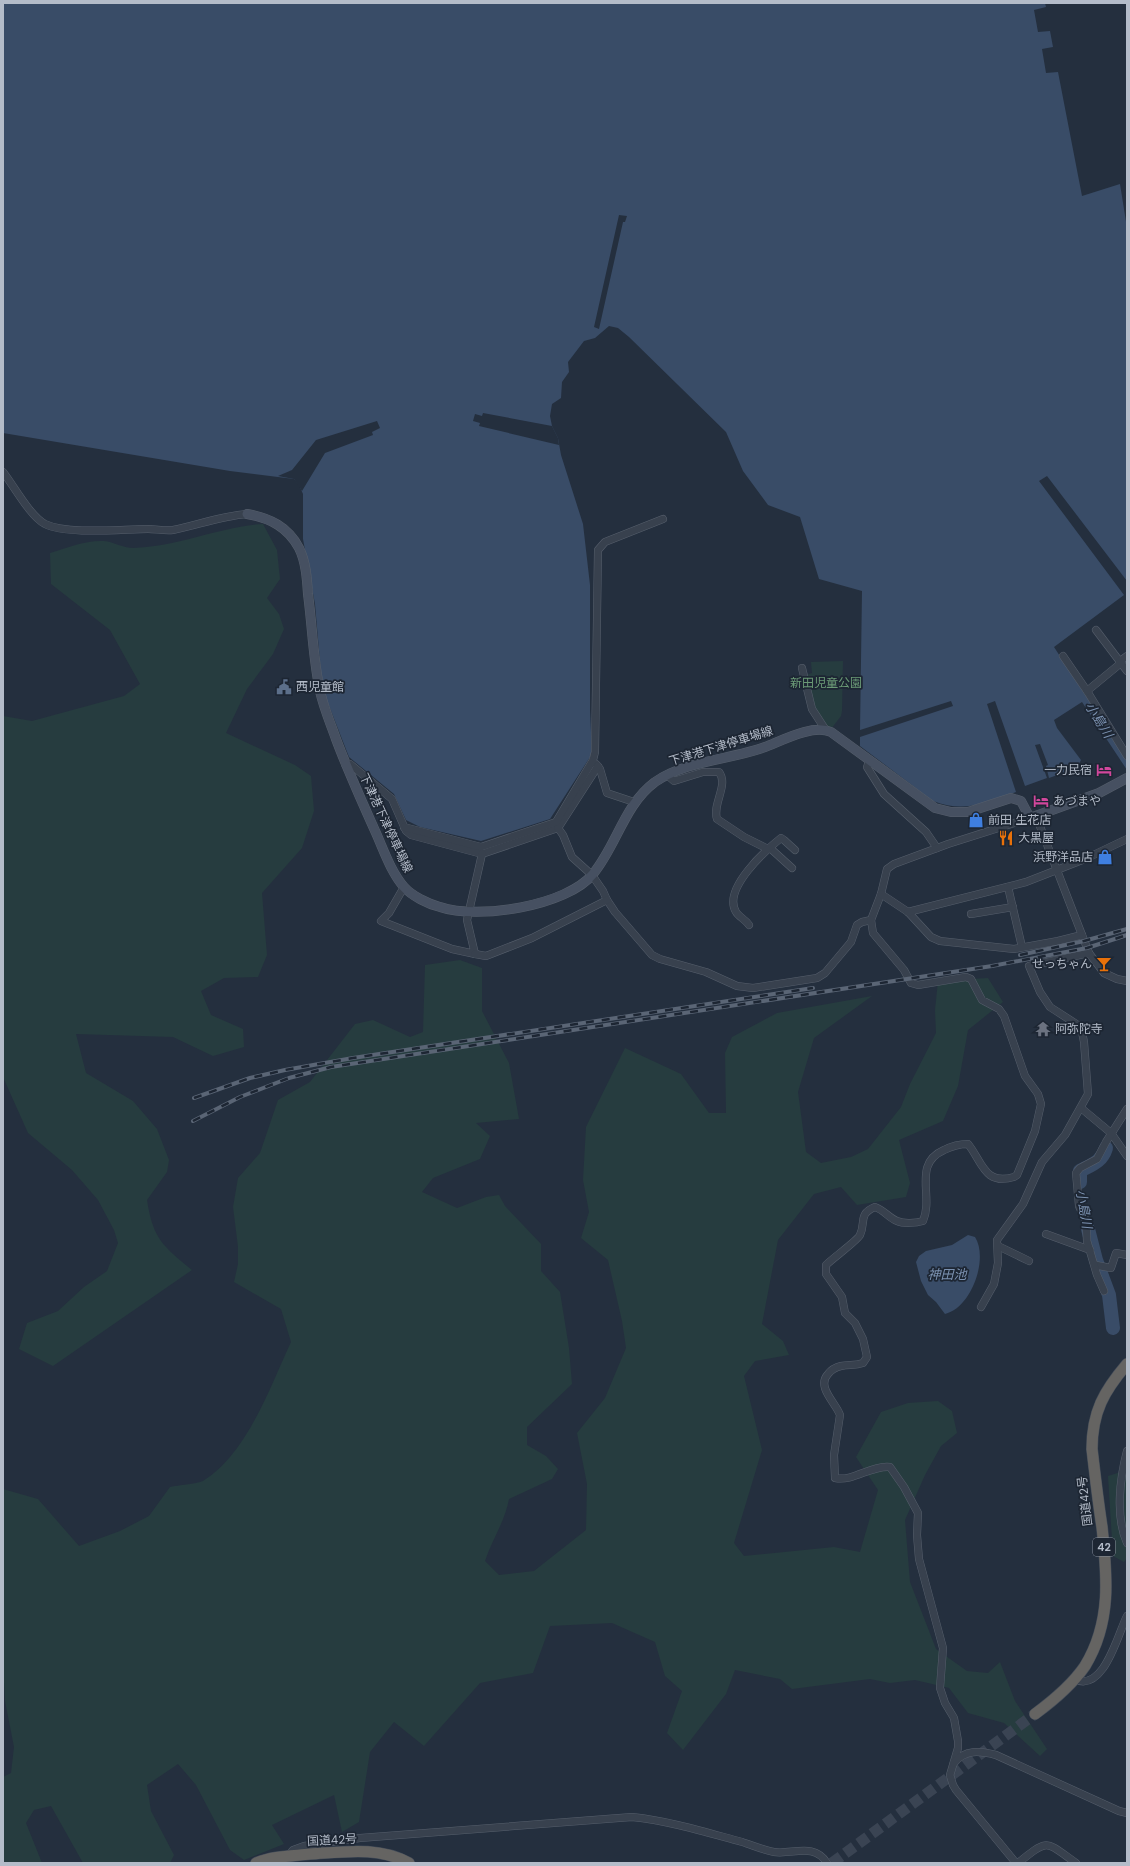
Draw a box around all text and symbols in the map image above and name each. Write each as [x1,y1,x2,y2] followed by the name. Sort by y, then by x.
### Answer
[790,675,862,691] park label: 新田児童公園
[275,678,293,696] public building icon: 西児童館
[296,679,344,695] place label: 西児童館
[1081,699,1118,743] water label: 小島川
[667,723,775,769] street label: 下津港下津停車場線
[1095,761,1113,779] hotel icon: 一力民宿
[1044,762,1092,778] place label: 一力民宿
[356,771,416,875] street label: 下津港下津停車場線
[1032,792,1050,810] hotel icon: あづまや
[1053,793,1101,809] place label: あづまや
[967,811,985,829] shop icon: 前田 生花店
[988,812,1051,828] place label: 前田 生花店
[997,829,1015,847] restaurant icon: 大黒屋
[1018,830,1054,846] place label: 大黒屋
[1096,848,1114,866] shop icon: 浜野洋品店
[1033,849,1093,865] place label: 浜野洋品店
[1095,955,1113,973] bar icon: せっちゃん
[1032,956,1092,972] place label: せっちゃん
[1034,1020,1052,1038] temple icon: 阿弥陀寺
[1055,1021,1103,1037] place label: 阿弥陀寺
[1072,1188,1096,1232] water label: 小島川
[927,1266,968,1283] water label: 神田池
[1074,1475,1096,1527] street label: 国道42号
[1093,1538,1115,1556] road number: 42
[307,1831,357,1849] street label: 国道42号

